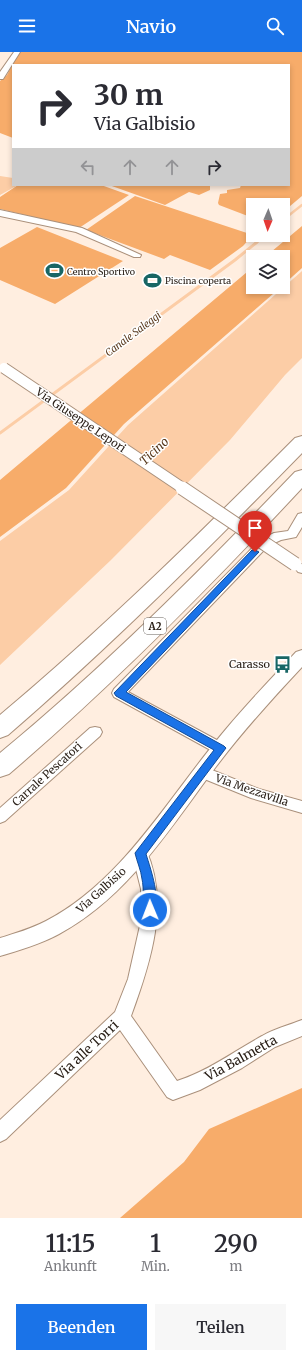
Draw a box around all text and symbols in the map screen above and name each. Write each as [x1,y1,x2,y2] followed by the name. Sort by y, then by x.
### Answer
[16,15,38,37] icon: menu
[126,15,176,38] text: Navio
[264,15,286,37] icon: search
[94,77,163,113] text: 30 m
[28,80,80,132] icon: right
[94,112,195,135] text: Via Galbisio
[77,156,99,178] icon: left
[119,156,141,178] icon: ahead
[161,156,183,178] icon: ahead
[203,156,225,178] icon: right
[246,198,290,242] north arrow
[246,198,290,294] map controls
[246,250,290,294] button: layers
[44,261,64,281] sports icon: Centro Sportivo
[67,266,135,277] place label: Centro Sportivo
[142,270,162,290] sports icon: Piscina coperta
[165,275,231,286] place label: Piscina coperta
[102,309,164,359] water label: Canale Saleggi
[33,384,129,456] street label: Via Giuseppe Lepori
[136,434,172,468] water label: Ticino
[238,511,272,552] pin
[244,517,266,539] icon: arrive
[144,618,166,634] road number: A2
[273,654,293,674] bus stop icon: Carasso
[229,657,271,671] place label: Carasso
[9,739,85,809] street label: Carrale Pescatori
[213,771,290,809] street label: Via Mezzavilla
[73,864,129,917] street label: Via Galbisio
[129,889,171,931] position arrow
[51,1017,122,1084] street label: Via alle Torri
[201,1031,280,1085] street label: Via Balmetta
[45,1228,96,1259] text: 11:15
[150,1228,161,1259] text: 1
[214,1228,258,1259] text: 290
[44,1258,97,1275] text: Ankunft
[141,1258,170,1275] text: Min.
[229,1258,242,1275] text: m
[16,1304,147,1350] button: Beenden
[155,1304,286,1350] button: Teilen

